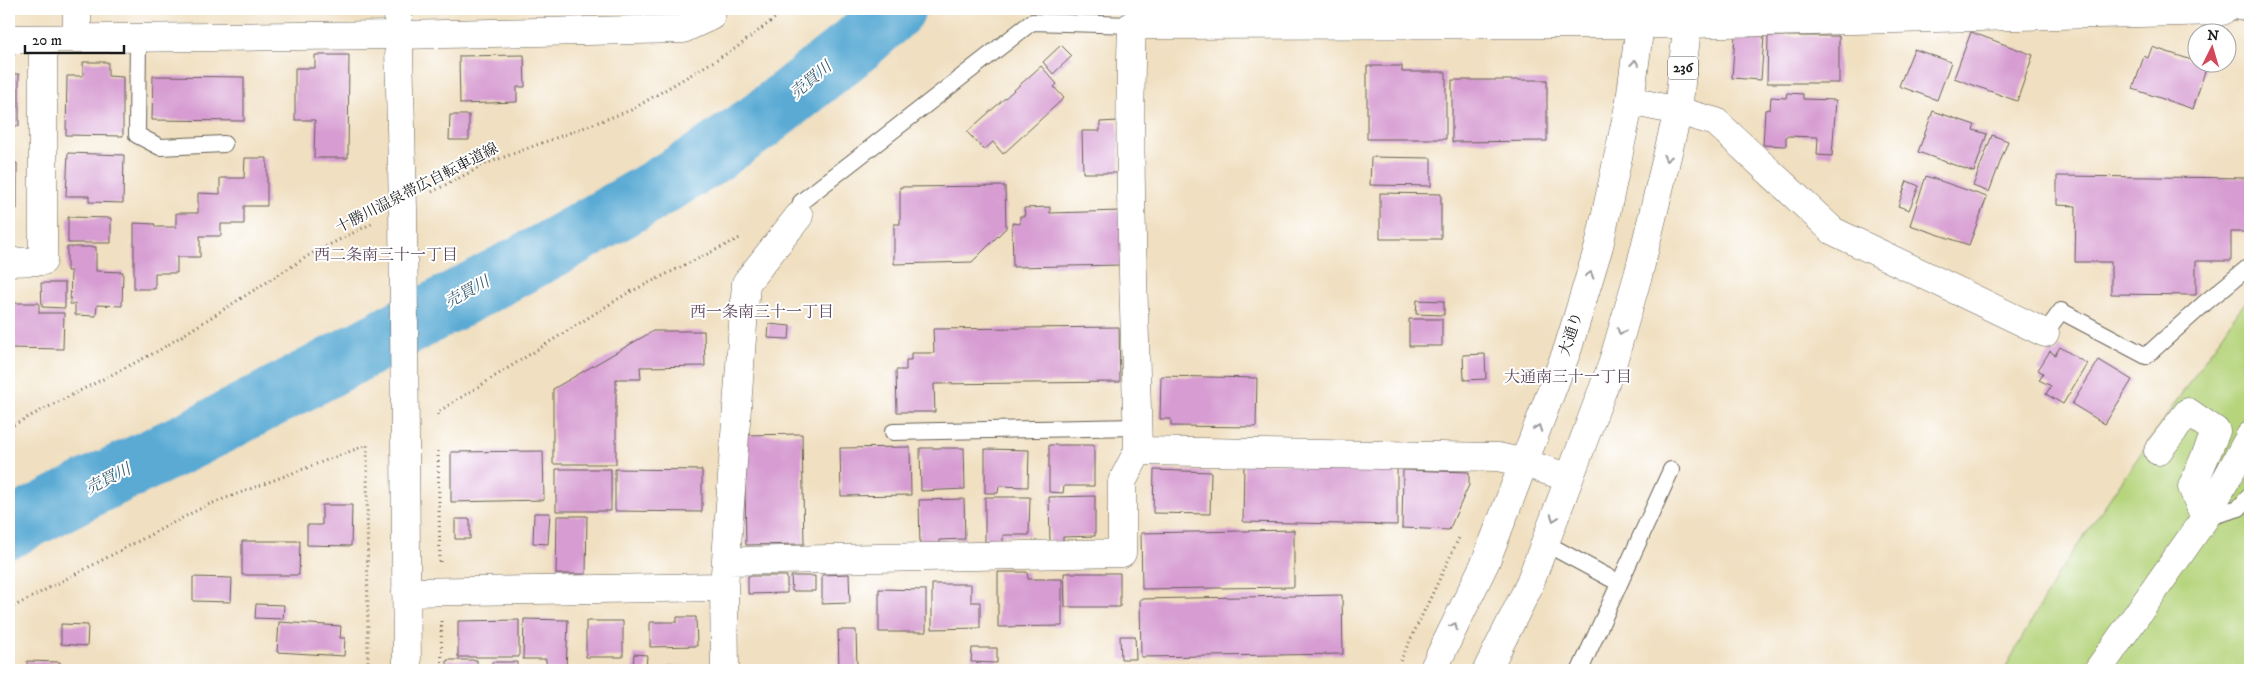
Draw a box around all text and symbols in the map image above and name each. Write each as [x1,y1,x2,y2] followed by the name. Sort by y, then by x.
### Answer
[25,22,124,54] scale bar
[2186,22,2236,72] north arrow
[2207,27,2220,46] text: N
[32,31,62,50] text: 20 m
[786,56,837,103] water label: 売買川
[1668,56,1698,80] road number: 236
[1629,58,1640,66] one-way arrow
[332,139,502,237] street label: 十勝川温泉帯広自転車道線
[1662,154,1673,163] one-way arrow
[314,245,458,265] district label: 西二条南三十一丁目
[441,271,495,312] water label: 売買川
[1585,271,1595,279] one-way arrow
[690,302,834,322] district label: 西一条南三十一丁目
[1555,310,1587,358] street label: 大通り
[1617,328,1627,336] one-way arrow
[1504,367,1632,387] district label: 大通南三十一丁目
[1532,425,1542,433] one-way arrow
[82,458,136,499] water label: 売買川
[1550,513,1560,522] one-way arrow
[1448,623,1458,632] one-way arrow

